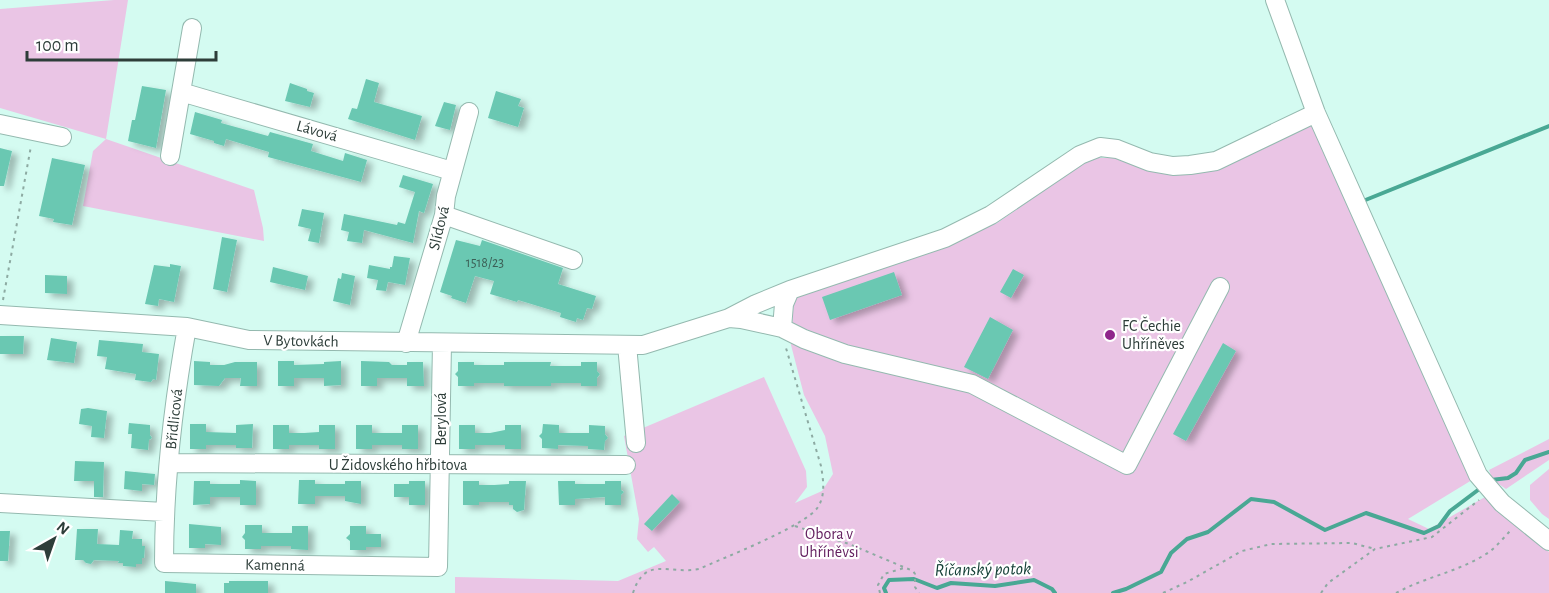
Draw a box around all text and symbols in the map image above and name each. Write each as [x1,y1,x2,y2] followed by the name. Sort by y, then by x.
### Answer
[27,24,216,62] scale bar
[36,37,79,55] text: 100 m
[295,118,339,144] street label: Lávová
[426,204,452,252] street label: Slídová
[466,256,504,270] house number: 1518/23
[1122,316,1185,352] place label: FC Čechie Uhříněves
[1103,328,1117,342] marker: FC Čechie Uhříněves
[263,332,339,351] street label: V Bytovkách
[163,388,185,450] street label: Břidlicová
[433,392,450,446] street label: Berylová
[329,455,467,473] street label: U Židovského hřbitova
[24,509,84,569] north arrow
[54,519,72,538] text: N
[799,526,859,560] park label: Obora v Uhříněvsi
[245,556,305,574] street label: Kamenná
[935,557,1031,580] water label: Říčanský potok

